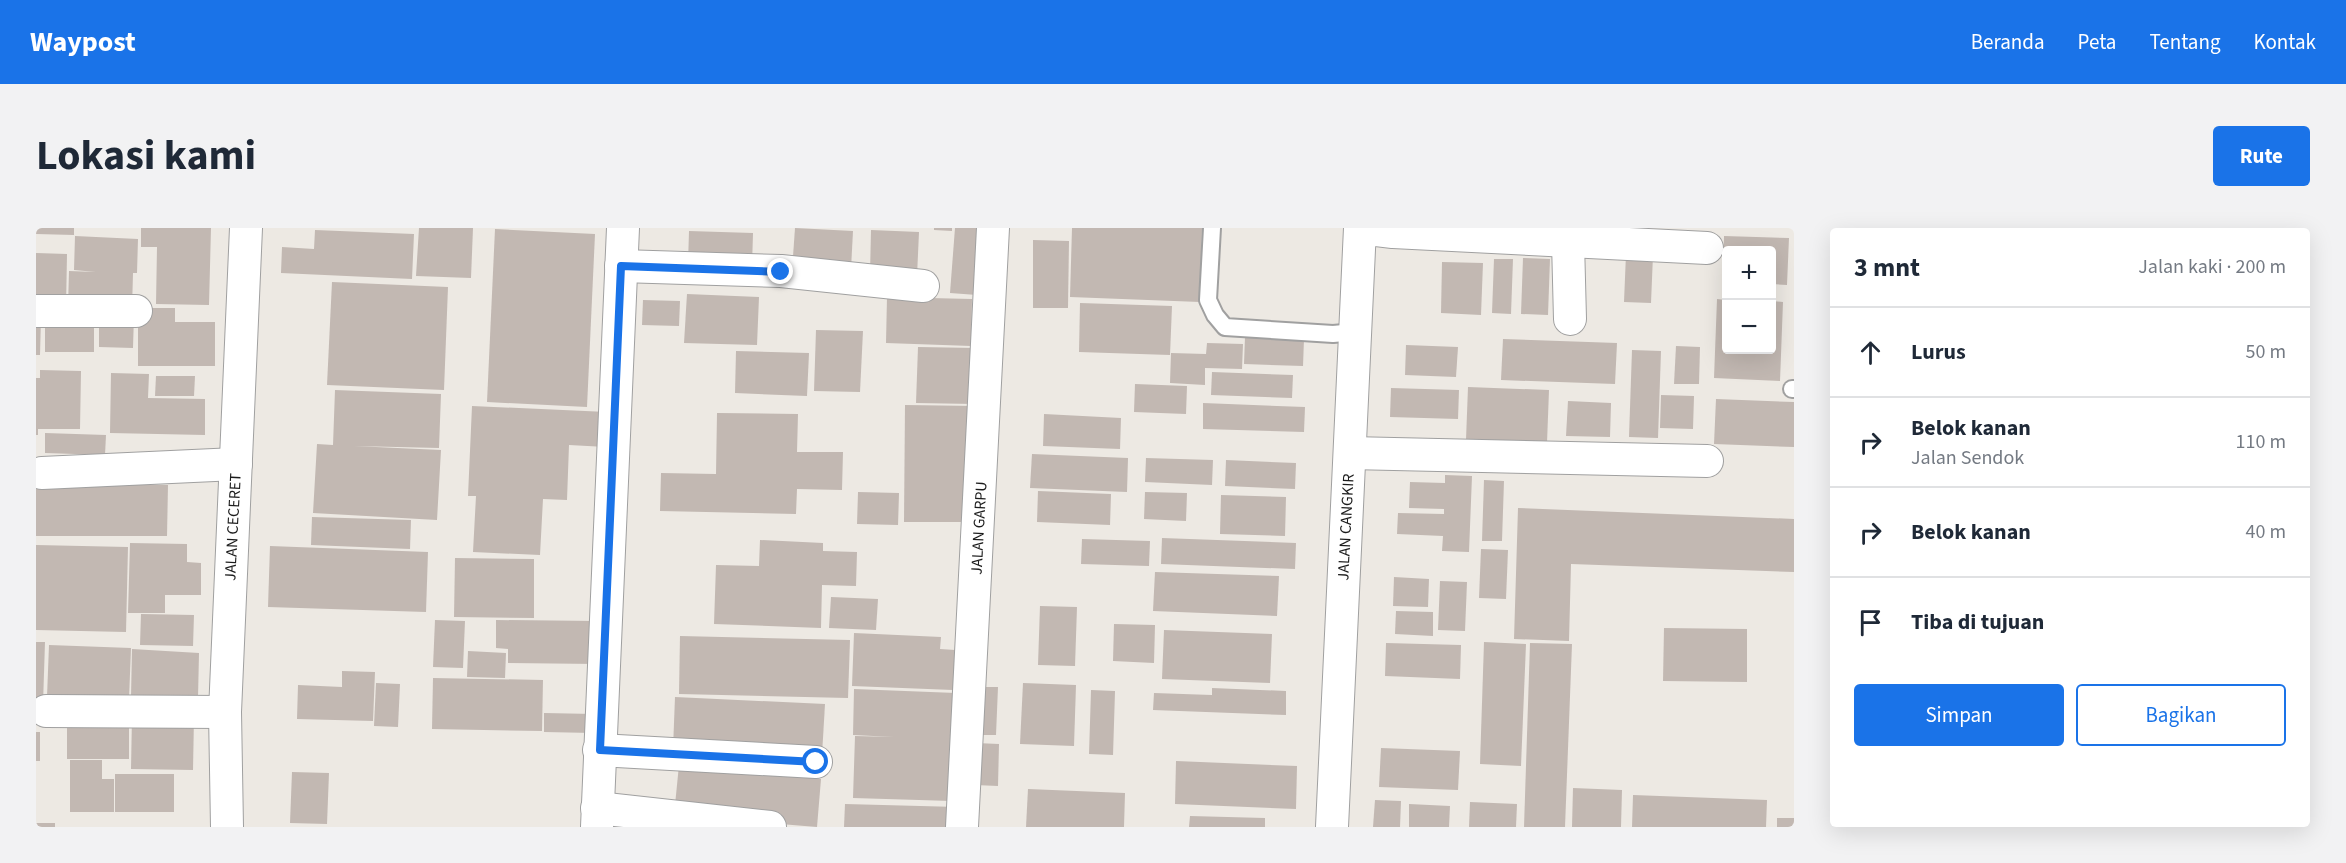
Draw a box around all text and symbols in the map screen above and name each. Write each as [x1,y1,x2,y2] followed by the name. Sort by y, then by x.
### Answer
[30,22,136,62] text: Waypost
[1971,27,2045,57] text: Beranda
[2078,27,2116,57] text: Peta
[2149,27,2220,57] text: Tentang
[2253,27,2316,57] text: Kontak
[36,126,256,186] text: Lokasi kami
[2213,126,2310,186] button: Rute
[1722,246,1776,354] map controls
[1722,246,1776,300] button: +
[1854,249,1920,286] text: 3 mnt
[2138,253,2286,281] text: Jalan kaki · 200 m
[767,258,793,284] route end
[1722,300,1776,354] button: −
[1854,336,1887,369] icon: ahead
[1911,336,1966,368] text: Lurus
[2246,338,2286,366] text: 50 m
[1911,412,2031,444] text: Belok kanan
[1854,426,1887,459] icon: right
[2236,428,2286,456] text: 110 m
[1911,444,2024,472] text: Jalan Sendok
[219,472,247,581] street label: JALAN CECERET
[1332,473,1360,581] street label: JALAN CANGKIR
[966,481,992,575] street label: JALAN GARPU
[1854,516,1887,549] icon: right
[1911,516,2031,548] text: Belok kanan
[2246,518,2286,546] text: 40 m
[1854,606,1887,639] icon: arrive
[1911,606,2044,638] text: Tiba di tujuan
[1854,684,2064,746] button: Simpan
[2076,684,2286,746] button: Bagikan
[802,748,828,774] route start

